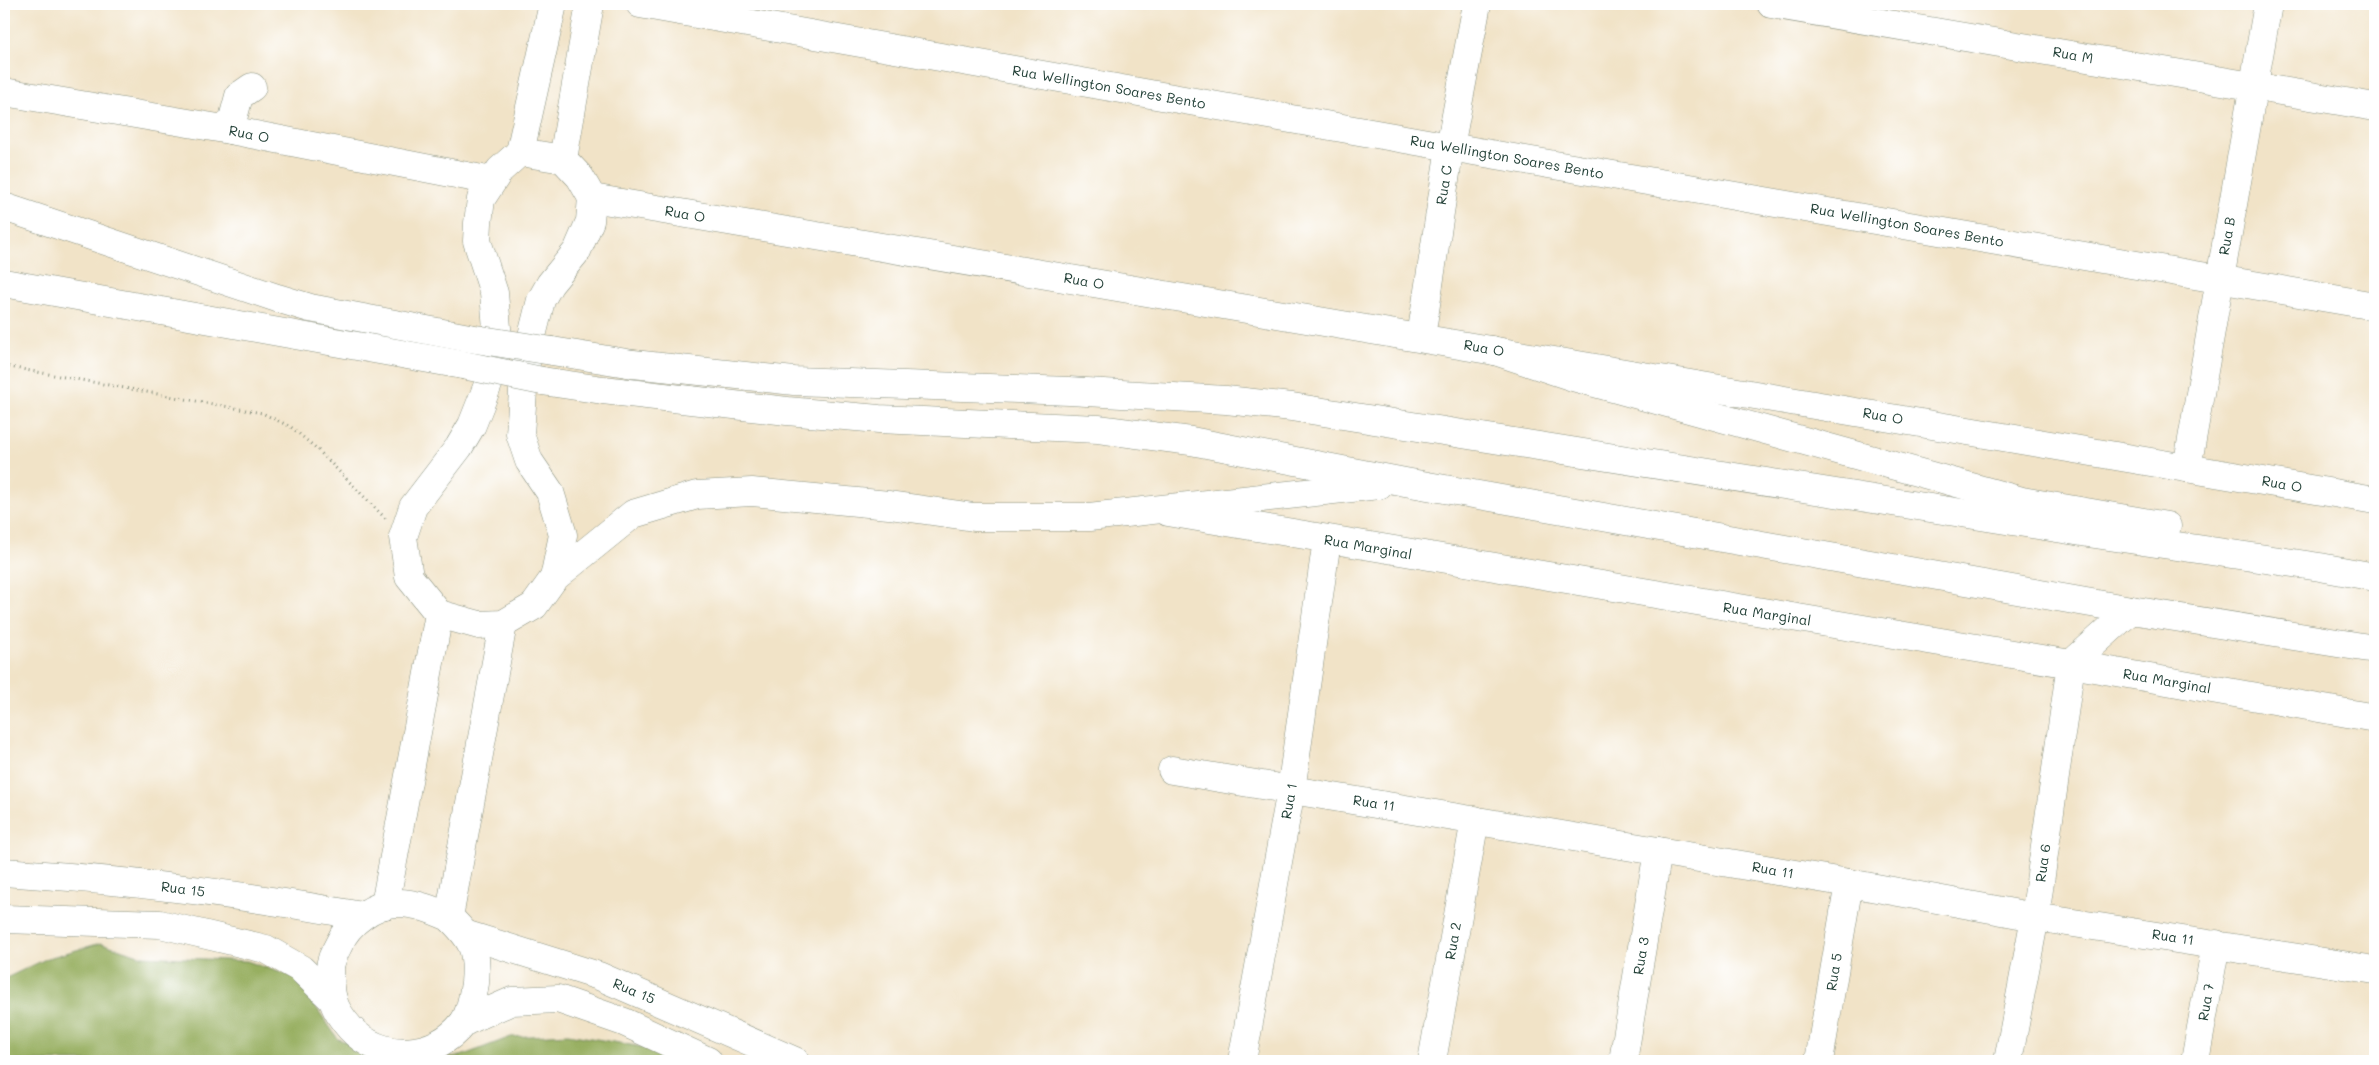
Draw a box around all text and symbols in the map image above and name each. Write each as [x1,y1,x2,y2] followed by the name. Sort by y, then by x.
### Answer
[2051,42,2095,67] street label: Rua M
[1011,60,1207,113] street label: Rua Wellington Soares Bento
[227,120,271,147] street label: Rua O
[1409,130,1605,183] street label: Rua Wellington Soares Bento
[1431,164,1456,206] street label: Rua C
[1809,198,2005,251] street label: Rua Wellington Soares Bento
[663,201,707,226] street label: Rua O
[2214,215,2239,257] street label: Rua B
[1062,268,1106,293] street label: Rua O
[1462,335,1506,360] street label: Rua O
[1861,403,1905,428] street label: Rua O
[2260,471,2304,496] street label: Rua O
[1323,529,1414,564] street label: Rua Marginal
[1722,597,1813,630] street label: Rua Marginal
[2122,663,2213,698] street label: Rua Marginal
[1276,781,1301,820] street label: Rua 1
[1352,790,1396,815] street label: Rua 11
[2030,843,2055,883] street label: Rua 6
[1751,856,1796,883] street label: Rua 11
[160,876,206,901] street label: Rua 15
[1440,921,1465,961] street label: Rua 2
[2151,924,2195,949] street label: Rua 11
[1628,936,1653,976] street label: Rua 3
[1821,952,1846,992] street label: Rua 5
[610,973,658,1008] street label: Rua 15
[2193,982,2218,1022] street label: Rua 7

